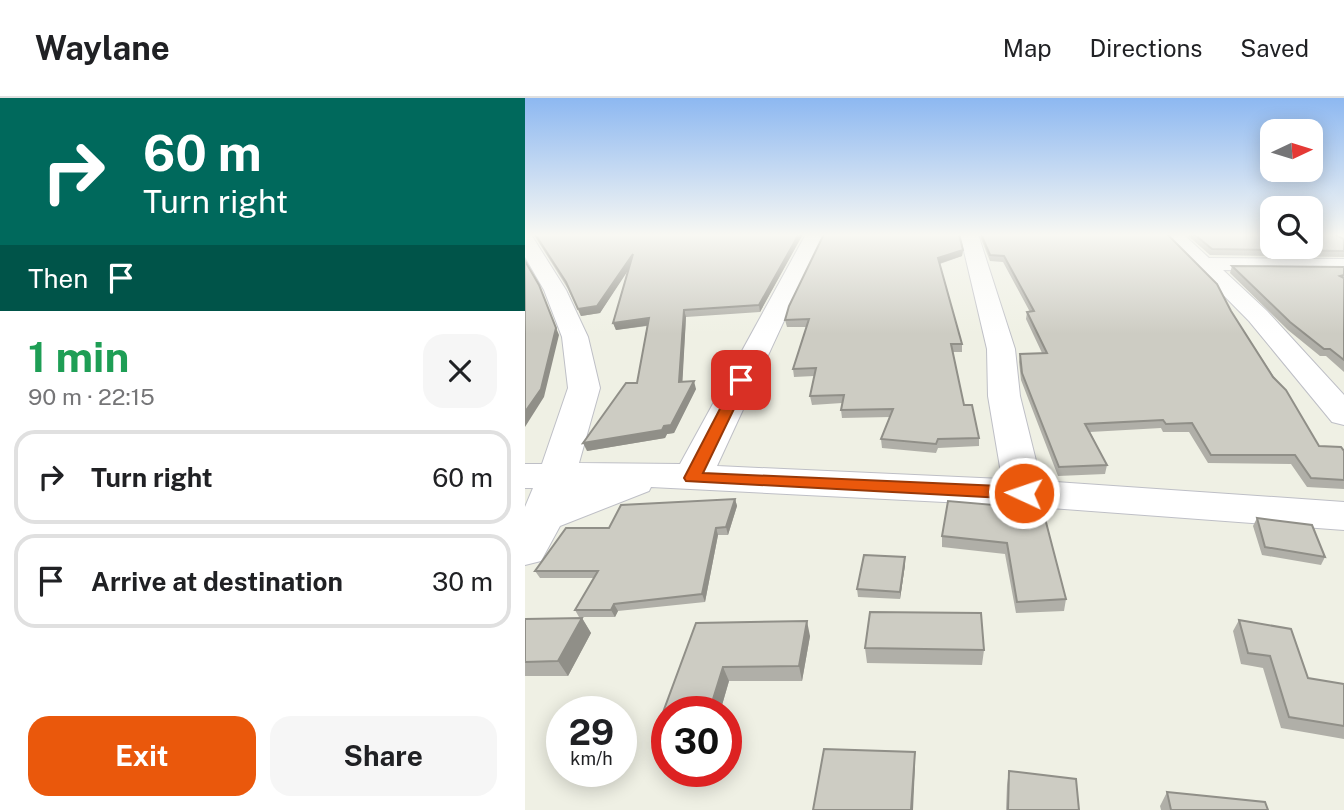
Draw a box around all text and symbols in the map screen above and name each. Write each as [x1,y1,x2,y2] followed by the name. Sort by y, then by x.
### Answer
[35,29,170,67] text: Waylane
[1003,34,1052,62] text: Map
[1090,34,1202,62] text: Directions
[1240,34,1309,62] text: Saved
[1260,119,1323,182] north arrow
[1260,119,1323,259] map controls
[143,124,262,182] text: 60 m
[28,126,119,217] icon: right
[143,183,288,220] text: Turn right
[1260,196,1323,259] button: search
[102,259,140,297] icon: arrive
[28,263,88,294] text: Then
[28,332,129,381] text: 1 min
[423,334,497,408] button: close
[711,350,771,410] pin
[722,361,760,399] icon: arrive
[28,383,155,410] text: 90 m · 22:15
[987,456,1061,530] position arrow
[32,458,70,496] icon: right
[91,462,213,493] text: Turn right
[432,462,493,493] text: 60 m
[32,562,70,600] icon: arrive
[91,566,343,597] text: Arrive at destination
[432,566,493,597] text: 30 m
[651,696,742,787] speed limit sign: 30
[569,712,614,753] text: 29
[28,716,256,796] button: Exit
[270,716,497,796] button: Share
[570,748,613,769] text: km/h

